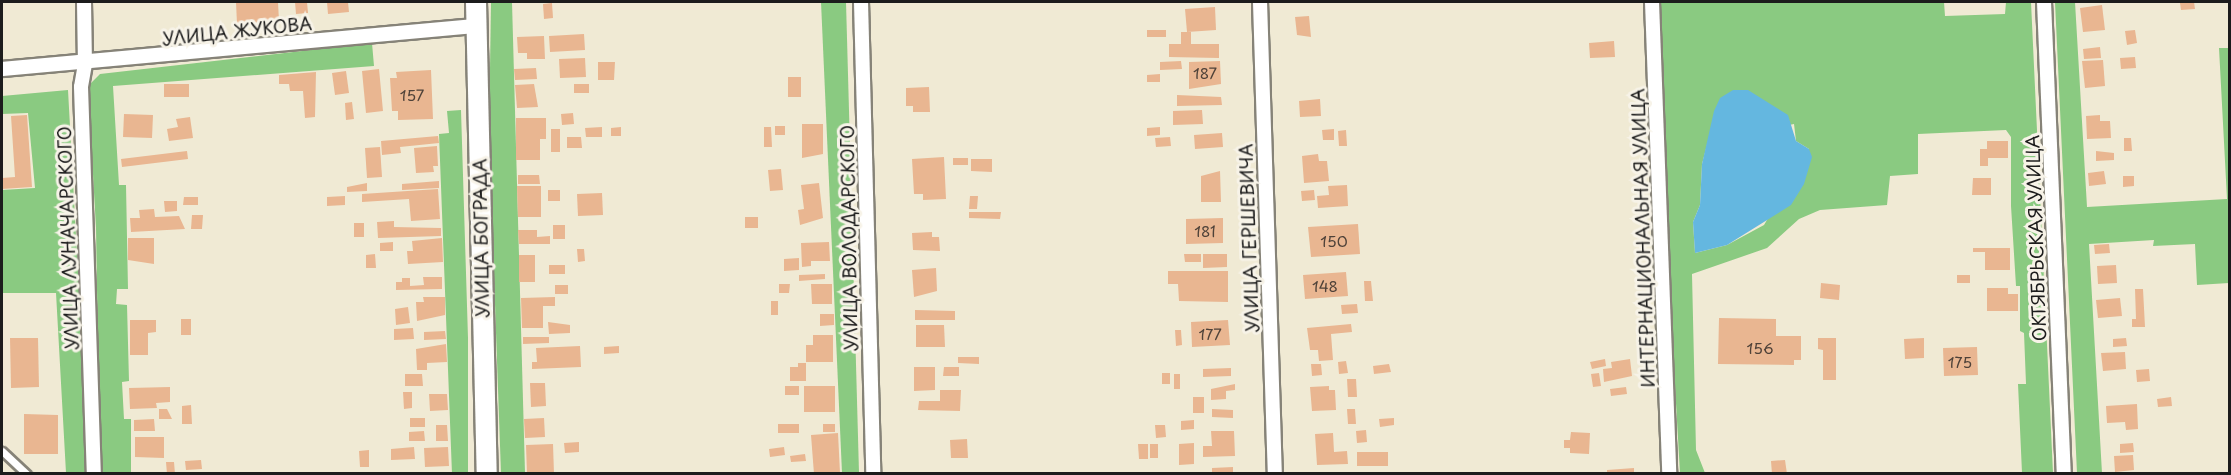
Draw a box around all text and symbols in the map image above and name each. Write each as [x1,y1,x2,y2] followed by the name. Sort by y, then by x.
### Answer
[160,12,314,50] street label: УЛИЦА ЖУКОВА
[1193,64,1217,82] house number: 187
[400,86,424,104] house number: 157
[1627,88,1659,388] street label: ИНТЕРНАЦИОНАЛЬНАЯ УЛИЦА
[836,124,862,352] street label: УЛИЦА ВОЛОДАРСКОГО
[53,125,83,351] street label: УЛИЦА ЛУНАЧАРСКОГО
[2022,134,2050,342] street label: ОКТЯБРЬСКАЯ УЛИЦА
[1235,144,1263,332] street label: УЛИЦА ГЕРШЕВИЧА
[469,158,493,318] street label: УЛИЦА БОГРАДА
[1194,222,1216,240] house number: 181
[1320,232,1348,250] house number: 150
[1312,277,1338,295] house number: 148
[1198,325,1222,343] house number: 177
[1747,339,1773,357] house number: 156
[1948,353,1972,371] house number: 175

